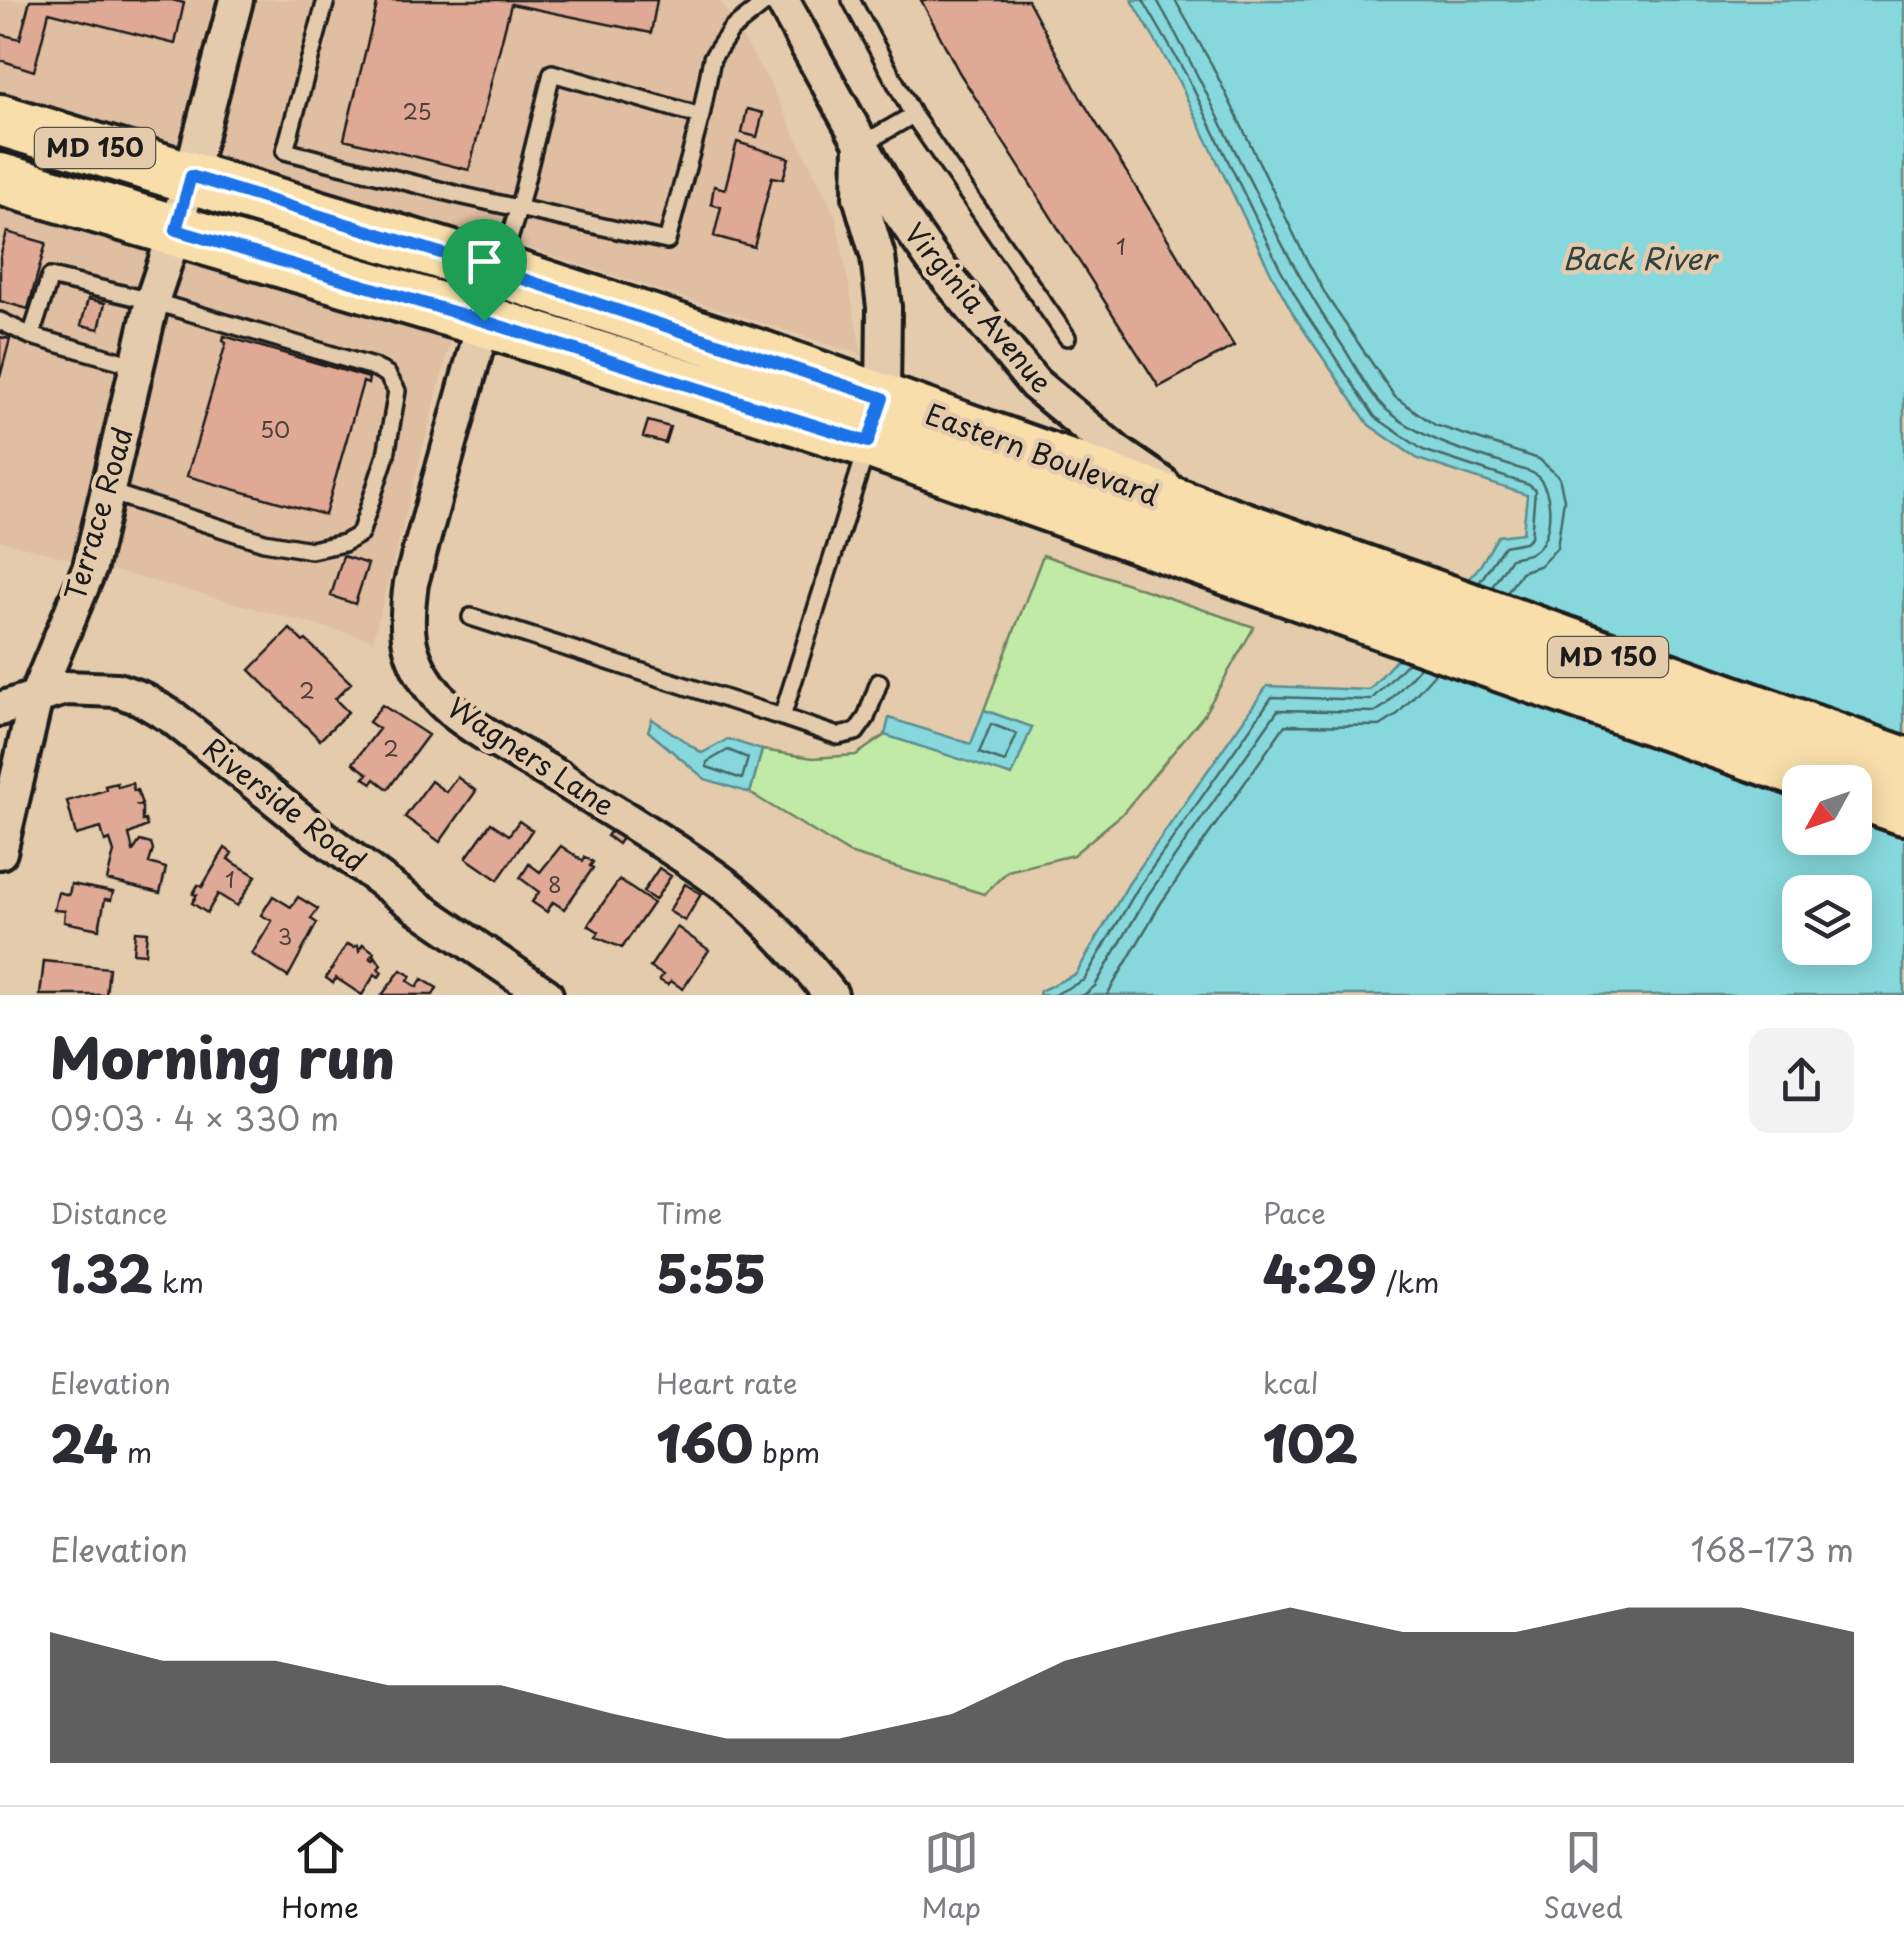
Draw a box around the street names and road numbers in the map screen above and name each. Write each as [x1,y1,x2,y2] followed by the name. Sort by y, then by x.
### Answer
[35,128,155,168] road number: MD 150
[895,213,1063,401] street label: Virginia Avenue
[920,391,1165,516] street label: Eastern Boulevard
[52,422,143,605] street label: Terrace Road
[1548,637,1668,677] road number: MD 150
[440,686,624,826] street label: Wagners Lane
[194,726,376,881] street label: Riverside Road

